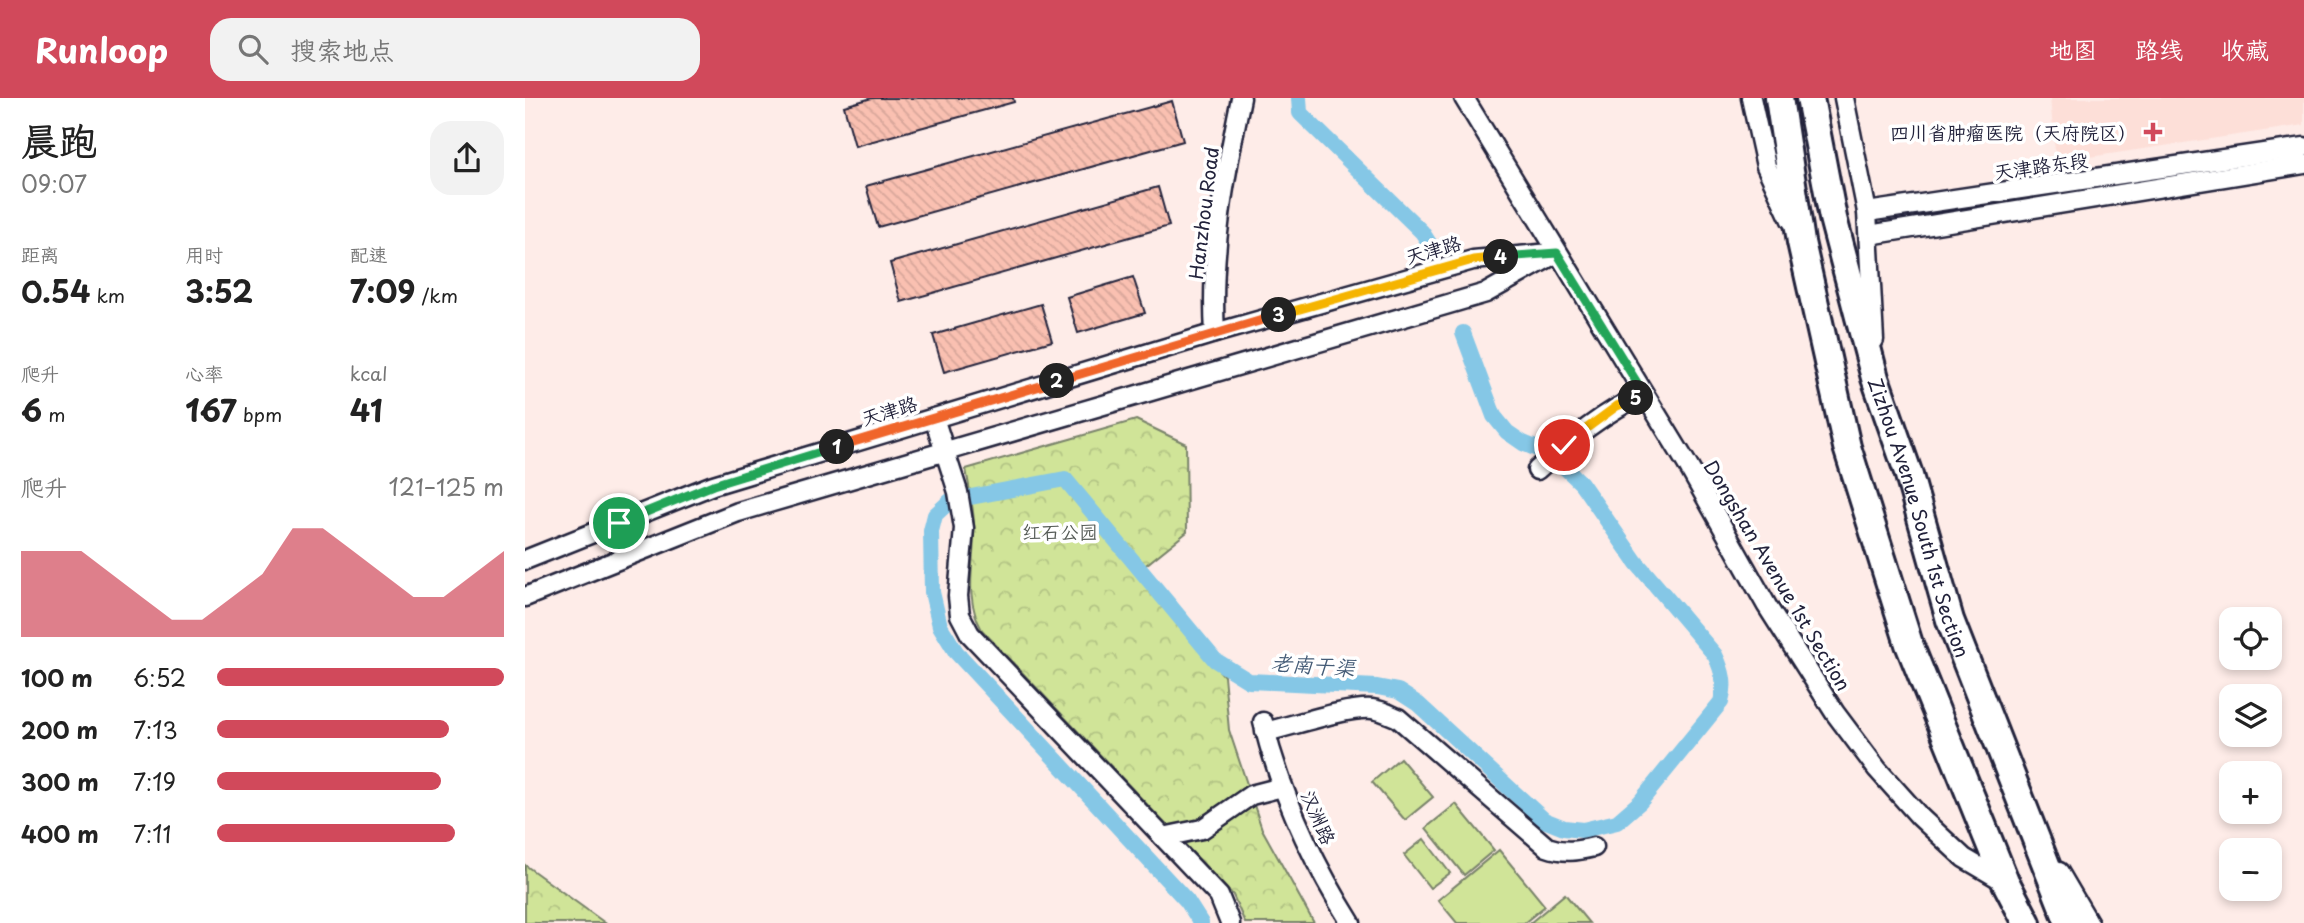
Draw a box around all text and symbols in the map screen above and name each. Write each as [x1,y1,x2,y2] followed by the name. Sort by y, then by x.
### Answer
[210,18,700,81] search box
[35,24,168,74] text: Runloop
[234,30,272,68] icon: search
[290,30,394,69] text: 搜索地点
[2049,31,2097,67] text: 地图
[2135,31,2183,67] text: 路线
[2221,31,2269,67] text: 收藏
[21,111,97,168] text: 晨跑
[1890,118,2137,146] place label: 四川省肿瘤医院（天府院区）
[430,121,504,195] button: share
[2143,122,2163,142] marker: 四川省肿瘤医院（天府院区）
[1181,145,1225,281] street label: Hanzhou Road
[1992,145,2090,185] street label: 天津路东段
[21,166,87,201] text: 09:07
[1402,228,1464,270] street label: 天津路
[21,240,59,268] text: 距离
[185,240,223,268] text: 用时
[350,240,388,268] text: 配速
[1483,240,1518,274] pin: 4
[1494,242,1507,270] text: 4
[21,268,90,313] text: 0.54
[185,268,253,313] text: 3:52
[350,268,415,313] text: 7:09
[90,281,125,309] text: km
[415,281,458,309] text: /km
[1261,298,1297,332] pin: 3
[1272,300,1285,328] text: 3
[21,359,59,387] text: 爬升
[185,359,223,387] text: 心率
[350,359,388,387] text: kcal
[1039,364,1075,398] pin: 2
[1050,366,1063,394] text: 2
[1862,374,1977,661] street label: Zizhou Avenue South 1st Section
[1619,380,1653,416] pin: 5
[1629,383,1642,411] text: 5
[21,387,42,432] text: 6
[185,387,237,432] text: 167
[350,387,383,432] text: 41
[858,388,920,432] street label: 天津路
[42,400,66,428] text: m
[237,400,282,428] text: bpm
[1534,415,1594,475] pin
[1545,426,1583,464] icon: check
[819,430,855,464] pin: 1
[832,432,841,460] text: 1
[1698,454,1858,696] street label: Dongshan Avenue 1st Section
[21,469,67,504] text: 爬升
[389,469,504,504] text: 121–125 m
[589,493,649,553] pin
[600,504,638,542] icon: arrive
[1022,517,1098,545] park label: 红石公园
[2219,607,2282,901] map controls
[2219,607,2282,670] button: locate
[1270,645,1358,683] water label: 老南干渠
[21,660,93,695] text: 100 m
[133,660,186,695] text: 6:52
[2219,684,2282,747] button: layers
[21,712,98,747] text: 200 m
[133,712,178,747] text: 7:13
[2219,761,2282,824] button: +
[21,764,99,799] text: 300 m
[133,764,176,799] text: 7:19
[1295,785,1343,849] street label: 汉洲路
[21,816,99,851] text: 400 m
[133,816,172,851] text: 7:11
[2219,838,2282,901] button: −

